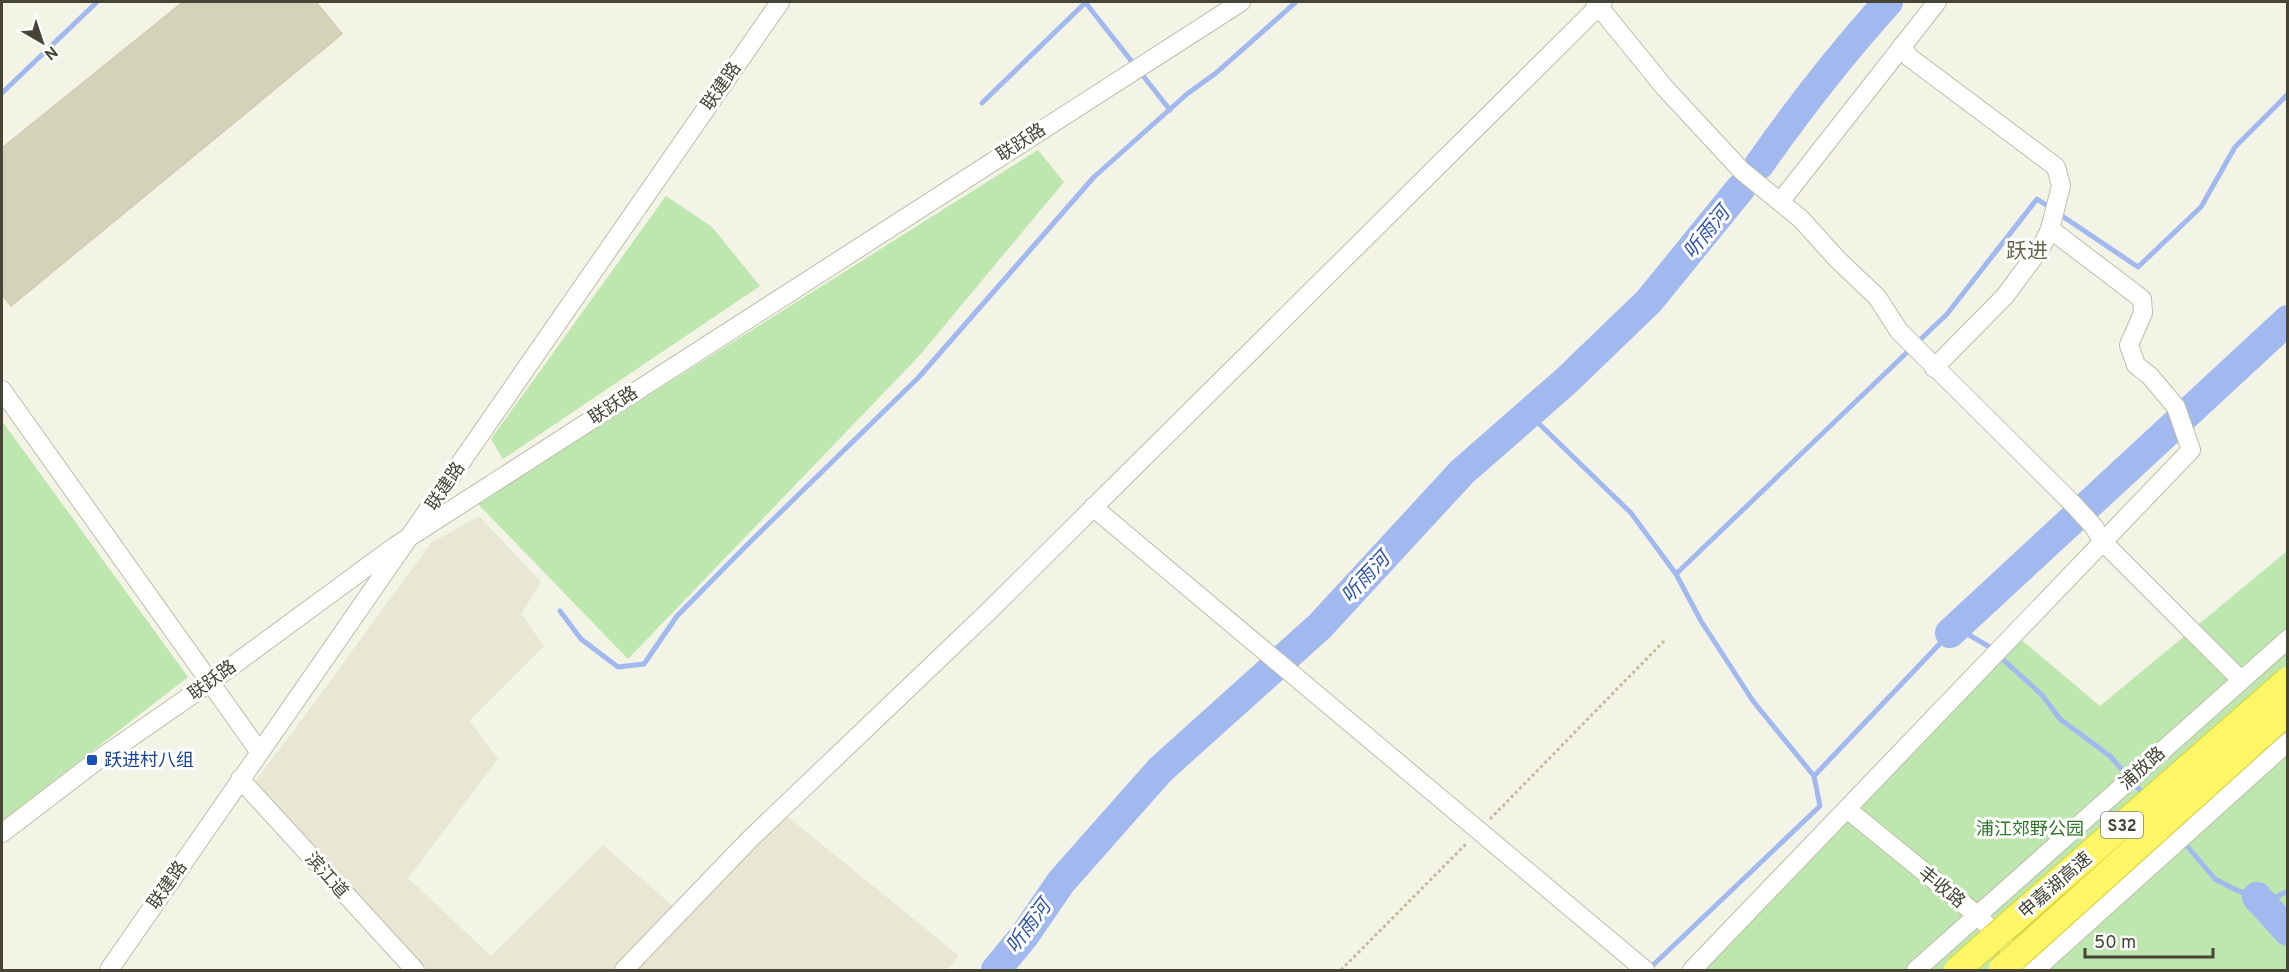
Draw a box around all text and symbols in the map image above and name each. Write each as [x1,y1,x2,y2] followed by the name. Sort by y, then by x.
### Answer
[12,12,72,72] north arrow
[39,41,61,63] text: N
[697,58,747,116] street label: 联建路
[993,119,1051,168] street label: 联跃路
[1679,199,1739,265] water label: 听雨河
[2006,239,2048,266] district label: 跃进
[585,382,643,431] street label: 联跃路
[422,458,471,516] street label: 联建路
[1336,545,1399,609] water label: 听雨河
[184,656,241,706] street label: 联跃路
[2115,743,2171,796] street label: 浦放路
[104,750,194,773] place label: 跃进村八组
[85,753,99,767] marker: 跃进村八组
[2101,812,2143,838] road number: S32
[1976,819,2084,842] park label: 浦江郊野公园
[299,848,352,904] street label: 滨江道
[2014,848,2097,924] street label: 申嘉湖高速
[143,857,193,915] street label: 联建路
[1913,862,1969,914] street label: 丰收路
[1001,892,1060,959] water label: 听雨河
[2085,921,2212,959] scale bar
[2094,932,2136,955] text: 50 m

